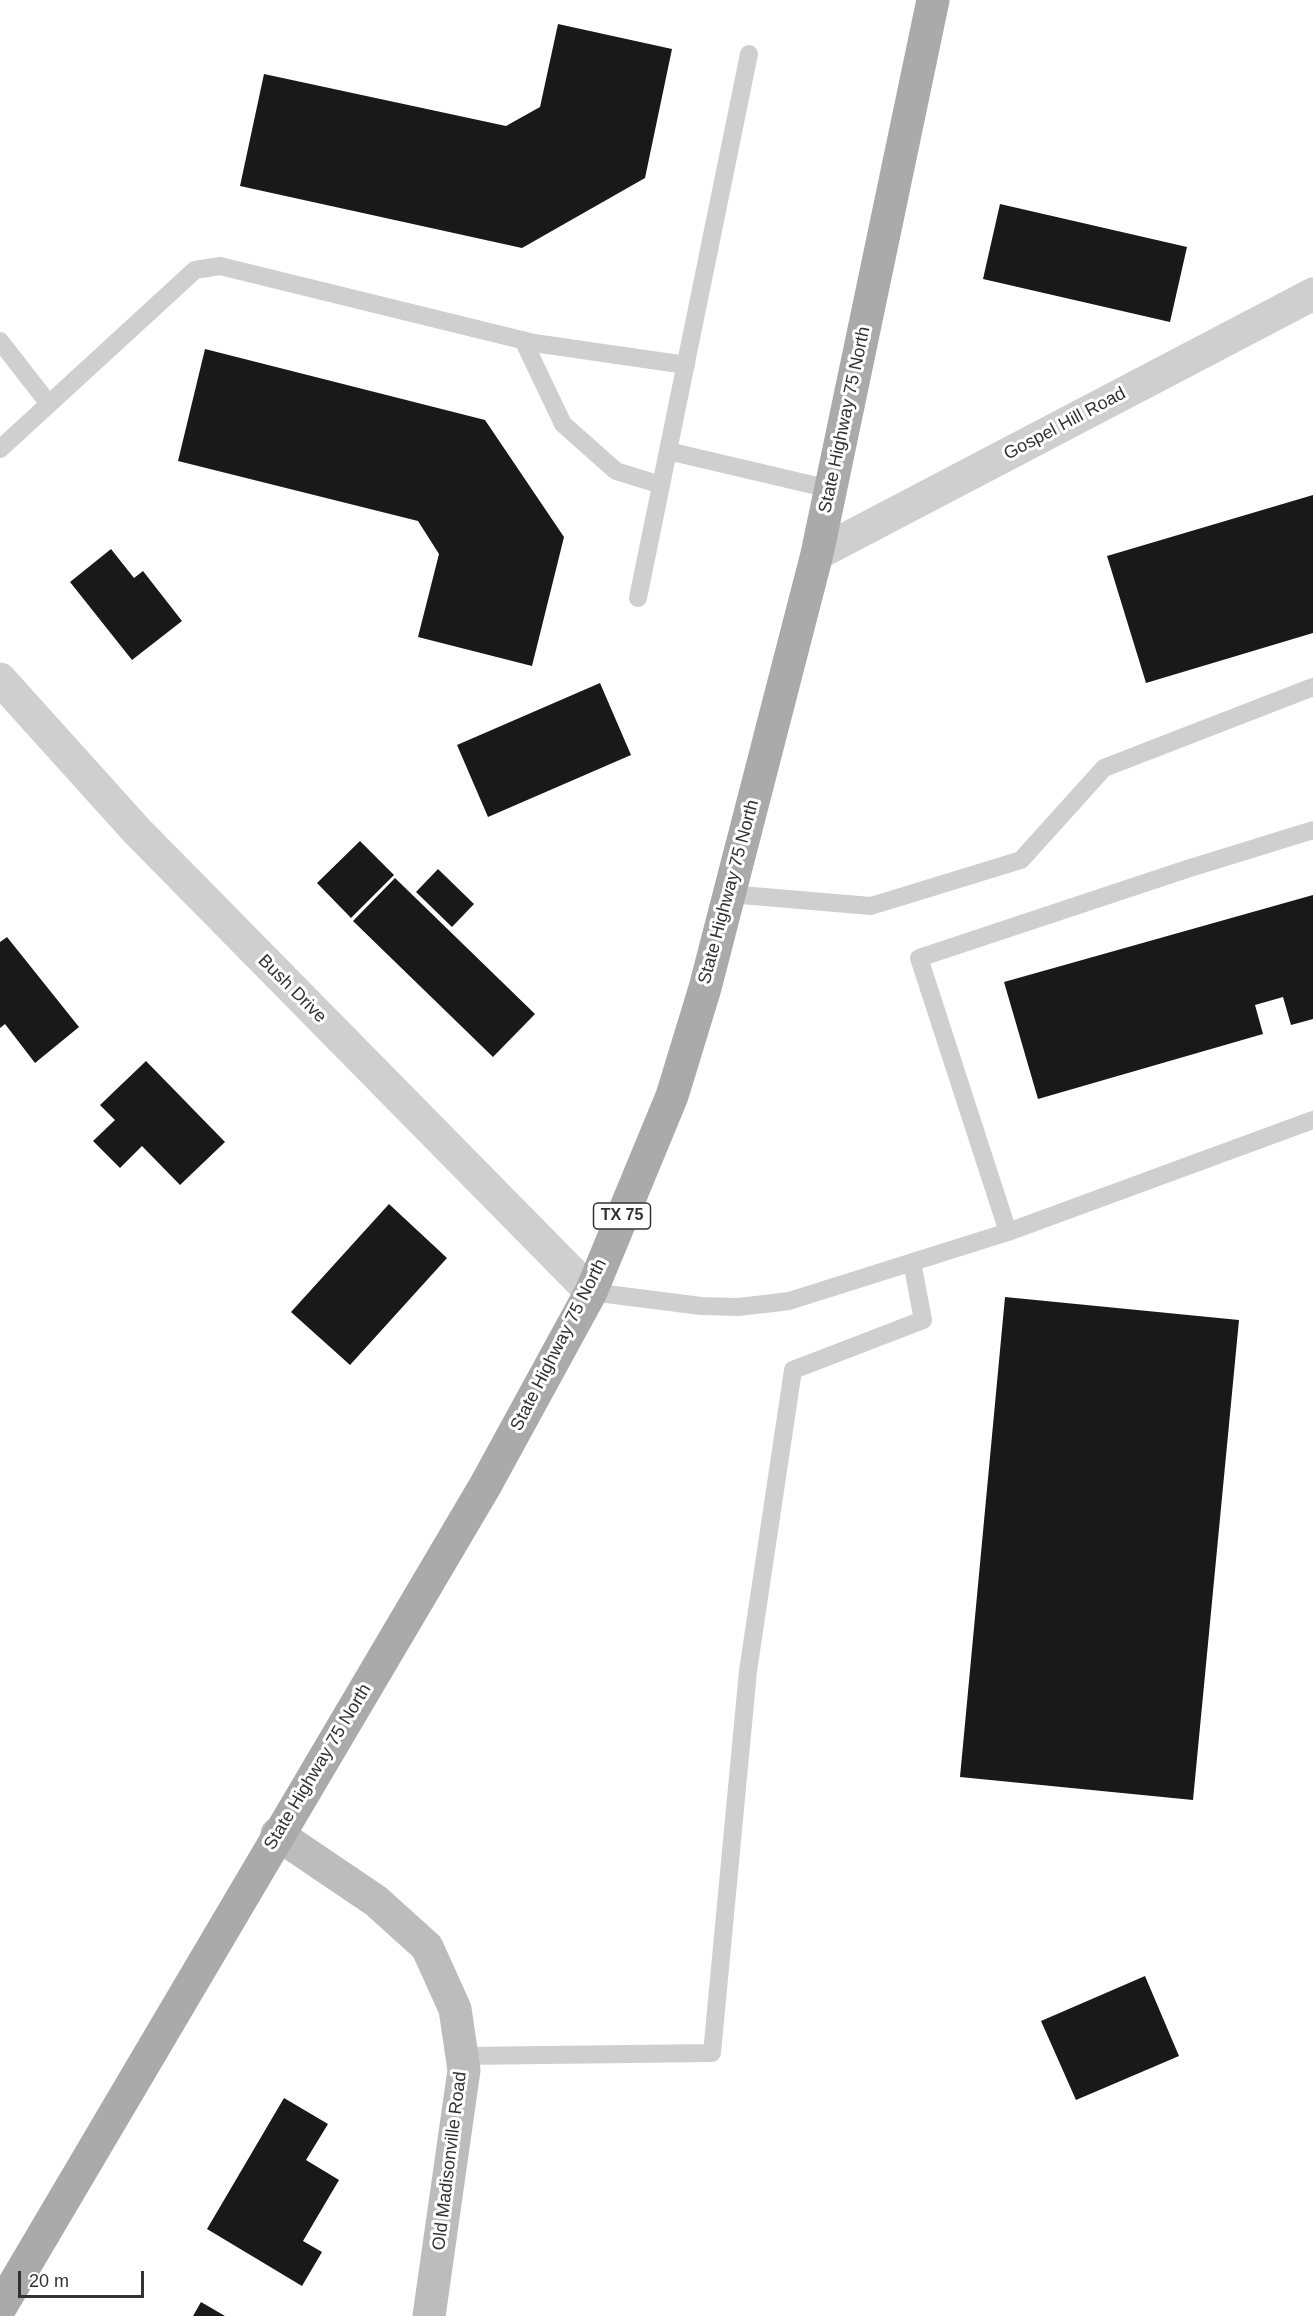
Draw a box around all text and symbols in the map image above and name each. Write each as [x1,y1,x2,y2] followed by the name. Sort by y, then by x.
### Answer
[815,325,875,515] street label: State Highway 75 North
[1000,383,1130,465] street label: Gospel Hill Road
[694,797,764,987] street label: State Highway 75 North
[253,950,331,1028] street label: Bush Drive
[594,1203,650,1229] road number: TX 75
[506,1255,612,1435] street label: State Highway 75 North
[260,1680,376,1854] street label: State Highway 75 North
[428,2070,472,2252] street label: Old Madisonville Road
[21,2259,147,2297] scale bar
[29,2271,69,2291] text: 20 m

